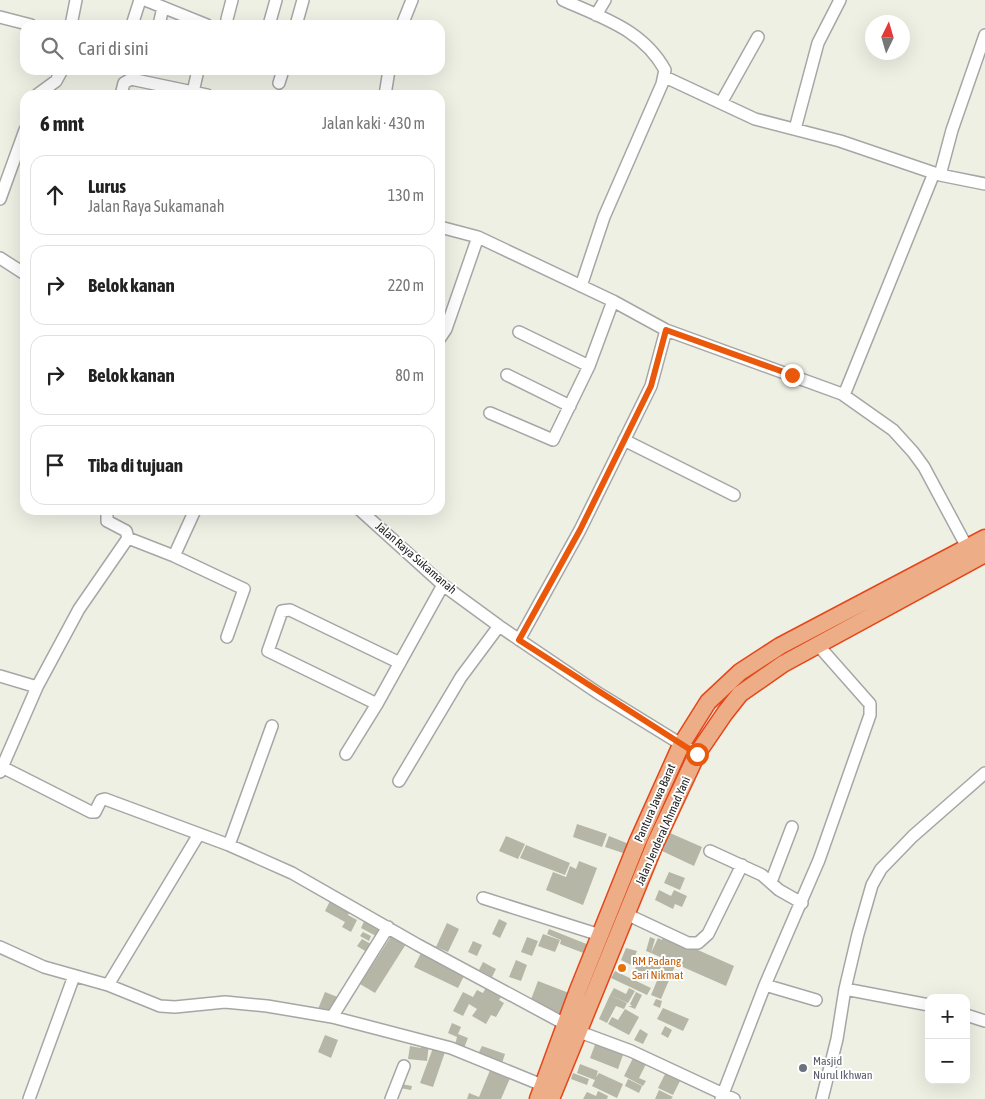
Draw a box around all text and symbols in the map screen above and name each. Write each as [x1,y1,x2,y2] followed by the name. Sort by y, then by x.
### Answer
[865,15,910,60] north arrow
[20,20,445,75] search box
[38,34,66,62] icon: search
[78,37,149,59] text: Cari di sini
[40,111,84,135] text: 6 mnt
[322,114,425,132] text: Jalan kaki · 430 m
[88,175,126,197] text: Lurus
[41,181,69,209] icon: ahead
[388,186,424,204] text: 130 m
[88,197,225,215] text: Jalan Raya Sukamanah
[41,271,69,299] icon: right
[88,274,175,296] text: Belok kanan
[388,276,424,294] text: 220 m
[41,361,69,389] icon: right
[88,364,175,386] text: Belok kanan
[781,364,804,387] route end
[395,366,424,384] text: 80 m
[41,451,69,479] icon: arrive
[88,454,183,476] text: Tiba di tujuan
[373,519,459,597] street label: Jalan Raya Sukamanah
[686,743,709,766] route start
[631,761,679,844] street label: Pantura Jawa Barat
[633,774,693,888] street label: Jalan Jenderal Ahmad Yani
[632,954,684,982] place label: RM Padang Sari Nikmat
[616,962,628,974] marker: RM Padang Sari Nikmat
[925,994,970,1084] map controls
[925,994,970,1039] button: +
[925,1039,970,1084] button: −
[813,1054,873,1082] place label: Masjid Nurul Ikhwan
[797,1062,809,1074] marker: Masjid Nurul Ikhwan

